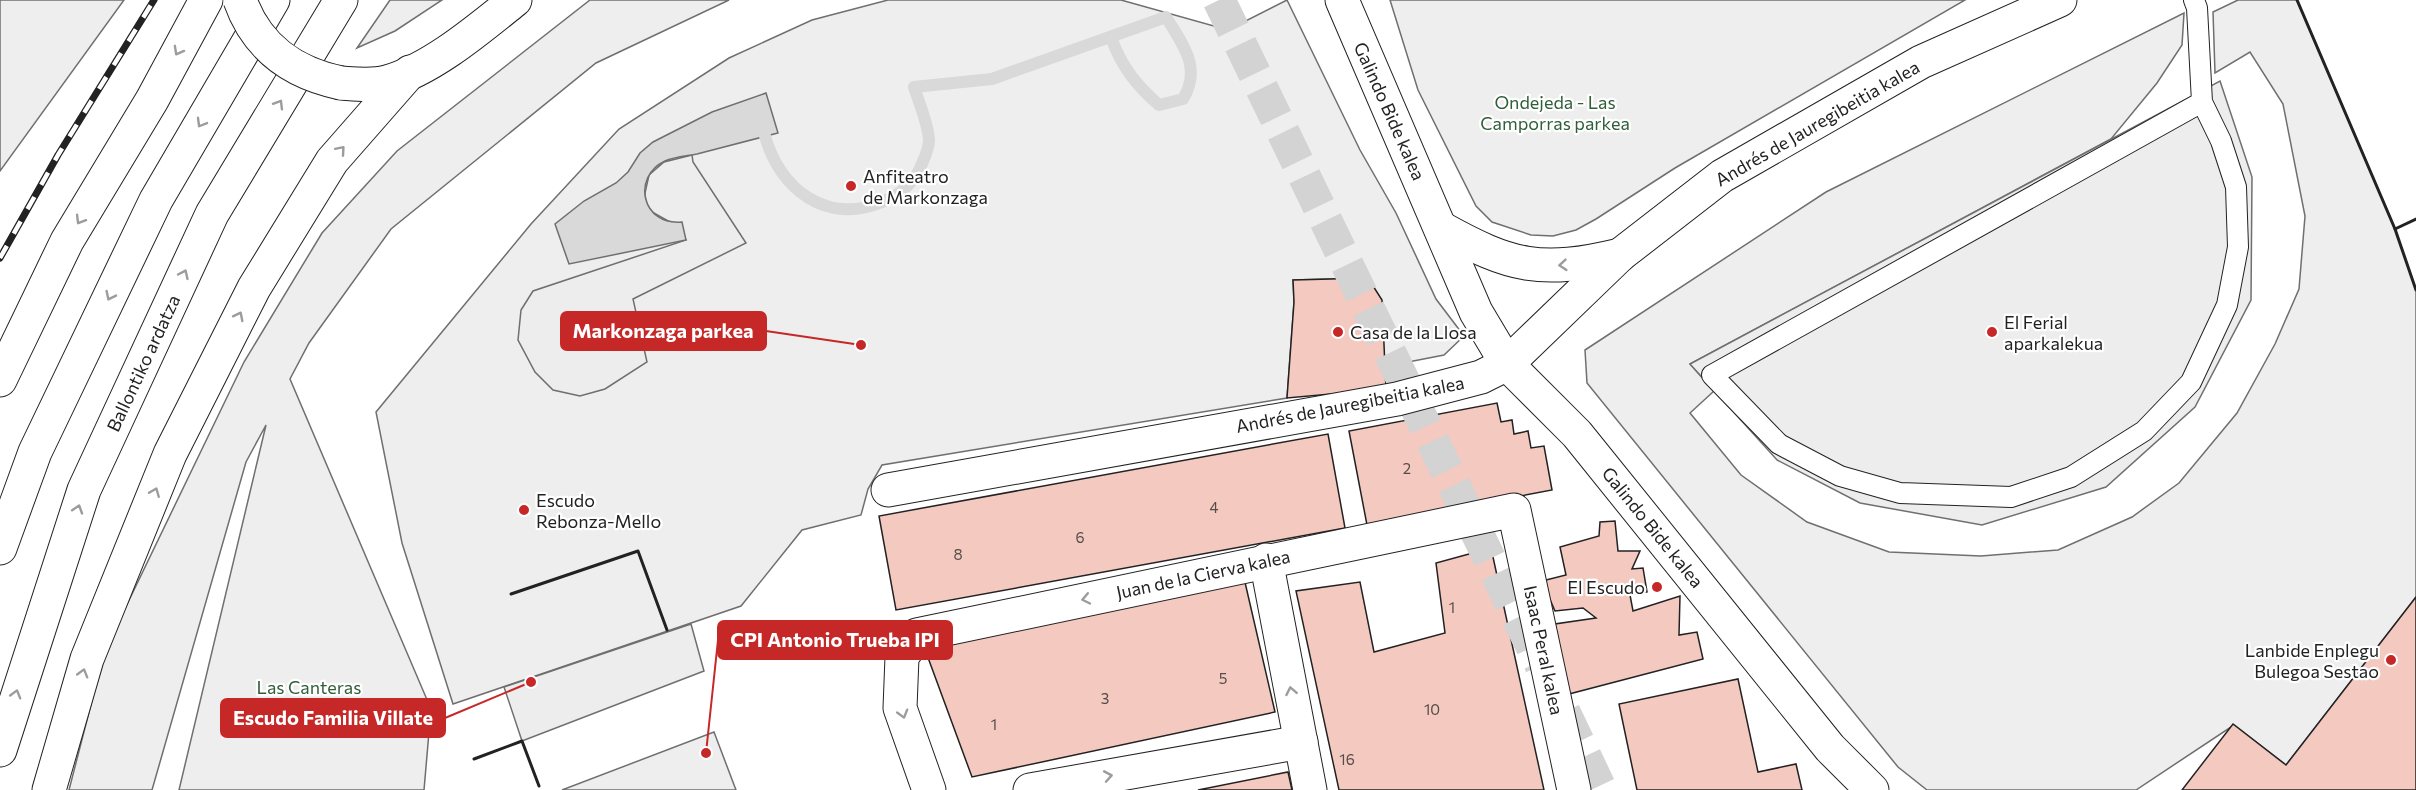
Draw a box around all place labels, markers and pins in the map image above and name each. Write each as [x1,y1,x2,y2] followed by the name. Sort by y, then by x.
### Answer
[863,165,988,208] place label: Anfiteatro de Markonzaga
[844,179,858,193] marker: Anfiteatro de Markonzaga
[2004,311,2103,354] place label: El Ferial aparkalekua
[561,312,766,350] callout: Markonzaga parkea
[1350,321,1477,343] place label: Casa de la Llosa
[1331,325,1345,339] marker: Casa de la Llosa
[1985,325,1999,339] marker: El Ferial aparkalekua
[536,489,661,532] place label: Escudo Rebonza-Mello
[517,503,531,517] marker: Escudo Rebonza-Mello
[1567,576,1645,598] place label: El Escudo
[1650,580,1664,594] marker: El Escudo
[718,621,952,659] callout: CPI Antonio Trueba IPI
[2245,639,2379,682] place label: Lanbide Enplegu Bulegoa Sestao
[2384,653,2398,667] marker: Lanbide Enplegu Bulegoa Sestao
[221,699,445,737] callout: Escudo Familia Villate

